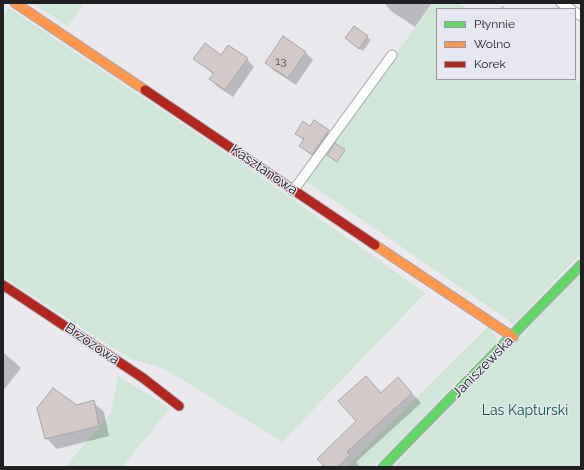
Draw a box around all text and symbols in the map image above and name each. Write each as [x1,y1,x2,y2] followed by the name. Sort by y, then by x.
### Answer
[436,8,576,80] legend
[474,17,515,31] text: Płynnie
[474,37,510,51] text: Wolno
[275,54,287,68] house number: 13
[474,57,506,71] text: Korek
[227,141,301,199] street label: Kasztanowa
[61,319,123,369] street label: Brzozowa
[449,333,517,401] street label: Janiszewska
[482,403,568,419] park label: Las Kapturski

